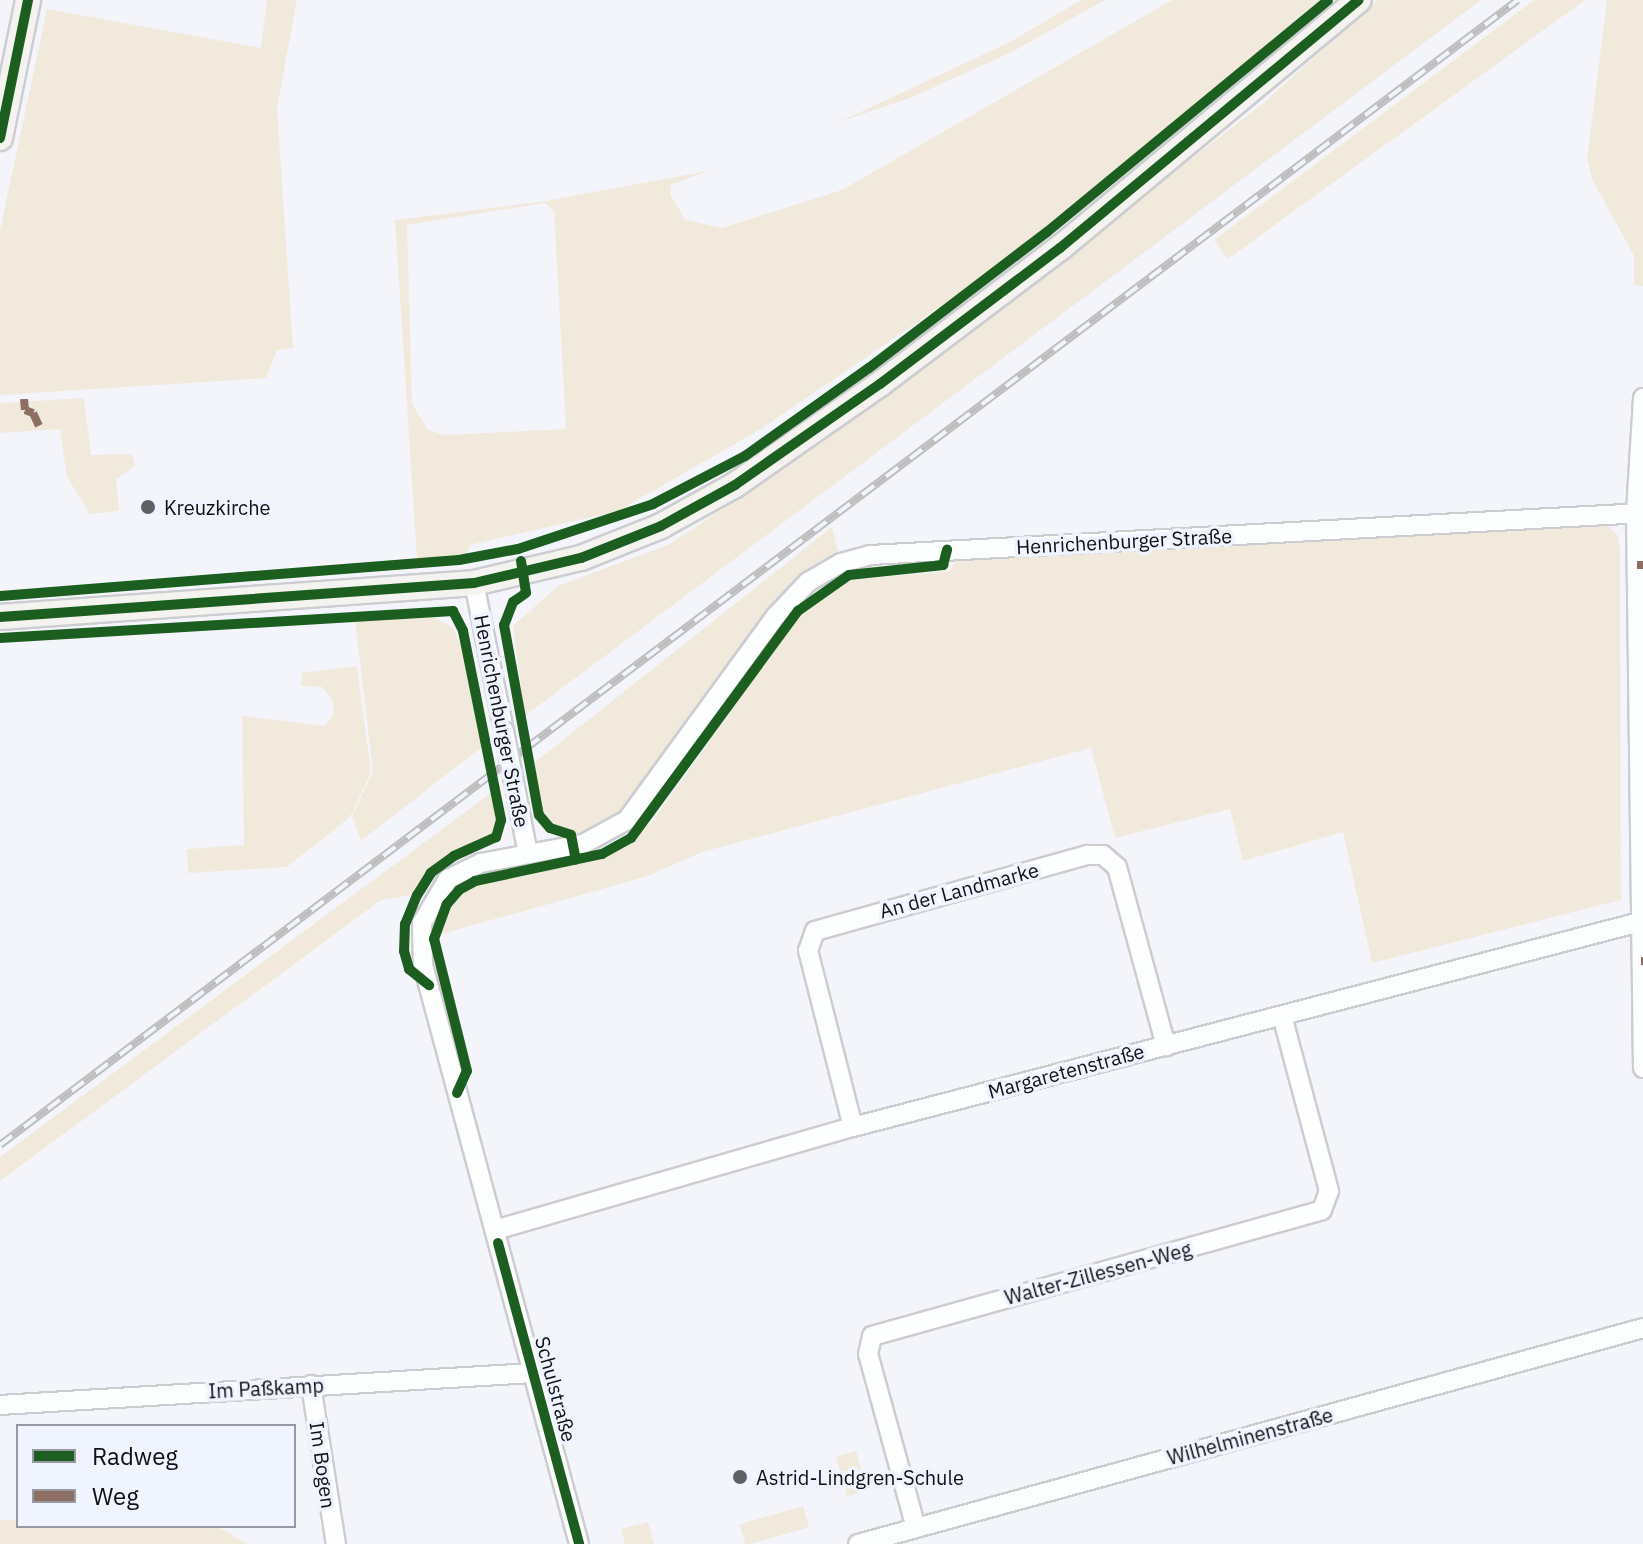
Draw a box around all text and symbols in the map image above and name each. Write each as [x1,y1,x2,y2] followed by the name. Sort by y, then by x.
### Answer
[164,495,271,519] place label: Kreuzkirche
[139,498,157,516] marker: Kreuzkirche
[1015,523,1233,559] street label: Henrichenburger Straße
[470,613,534,829] street label: Henrichenburger Straße
[877,857,1041,923] street label: An der Landmarke
[985,1039,1147,1103] street label: Margaretenstraße
[1002,1236,1194,1310] street label: Walter-Zillessen-Weg
[530,1334,582,1444] street label: Schulstraße
[208,1373,324,1403] street label: Im Paßkamp
[1165,1402,1335,1470] street label: Wilhelminenstraße
[305,1420,341,1510] street label: Im Bogen
[16,1424,296,1528] legend
[92,1440,178,1472] text: Radweg
[756,1465,964,1489] place label: Astrid-Lindgren-Schule
[731,1468,749,1486] marker: Astrid-Lindgren-Schule
[92,1480,139,1512] text: Weg

